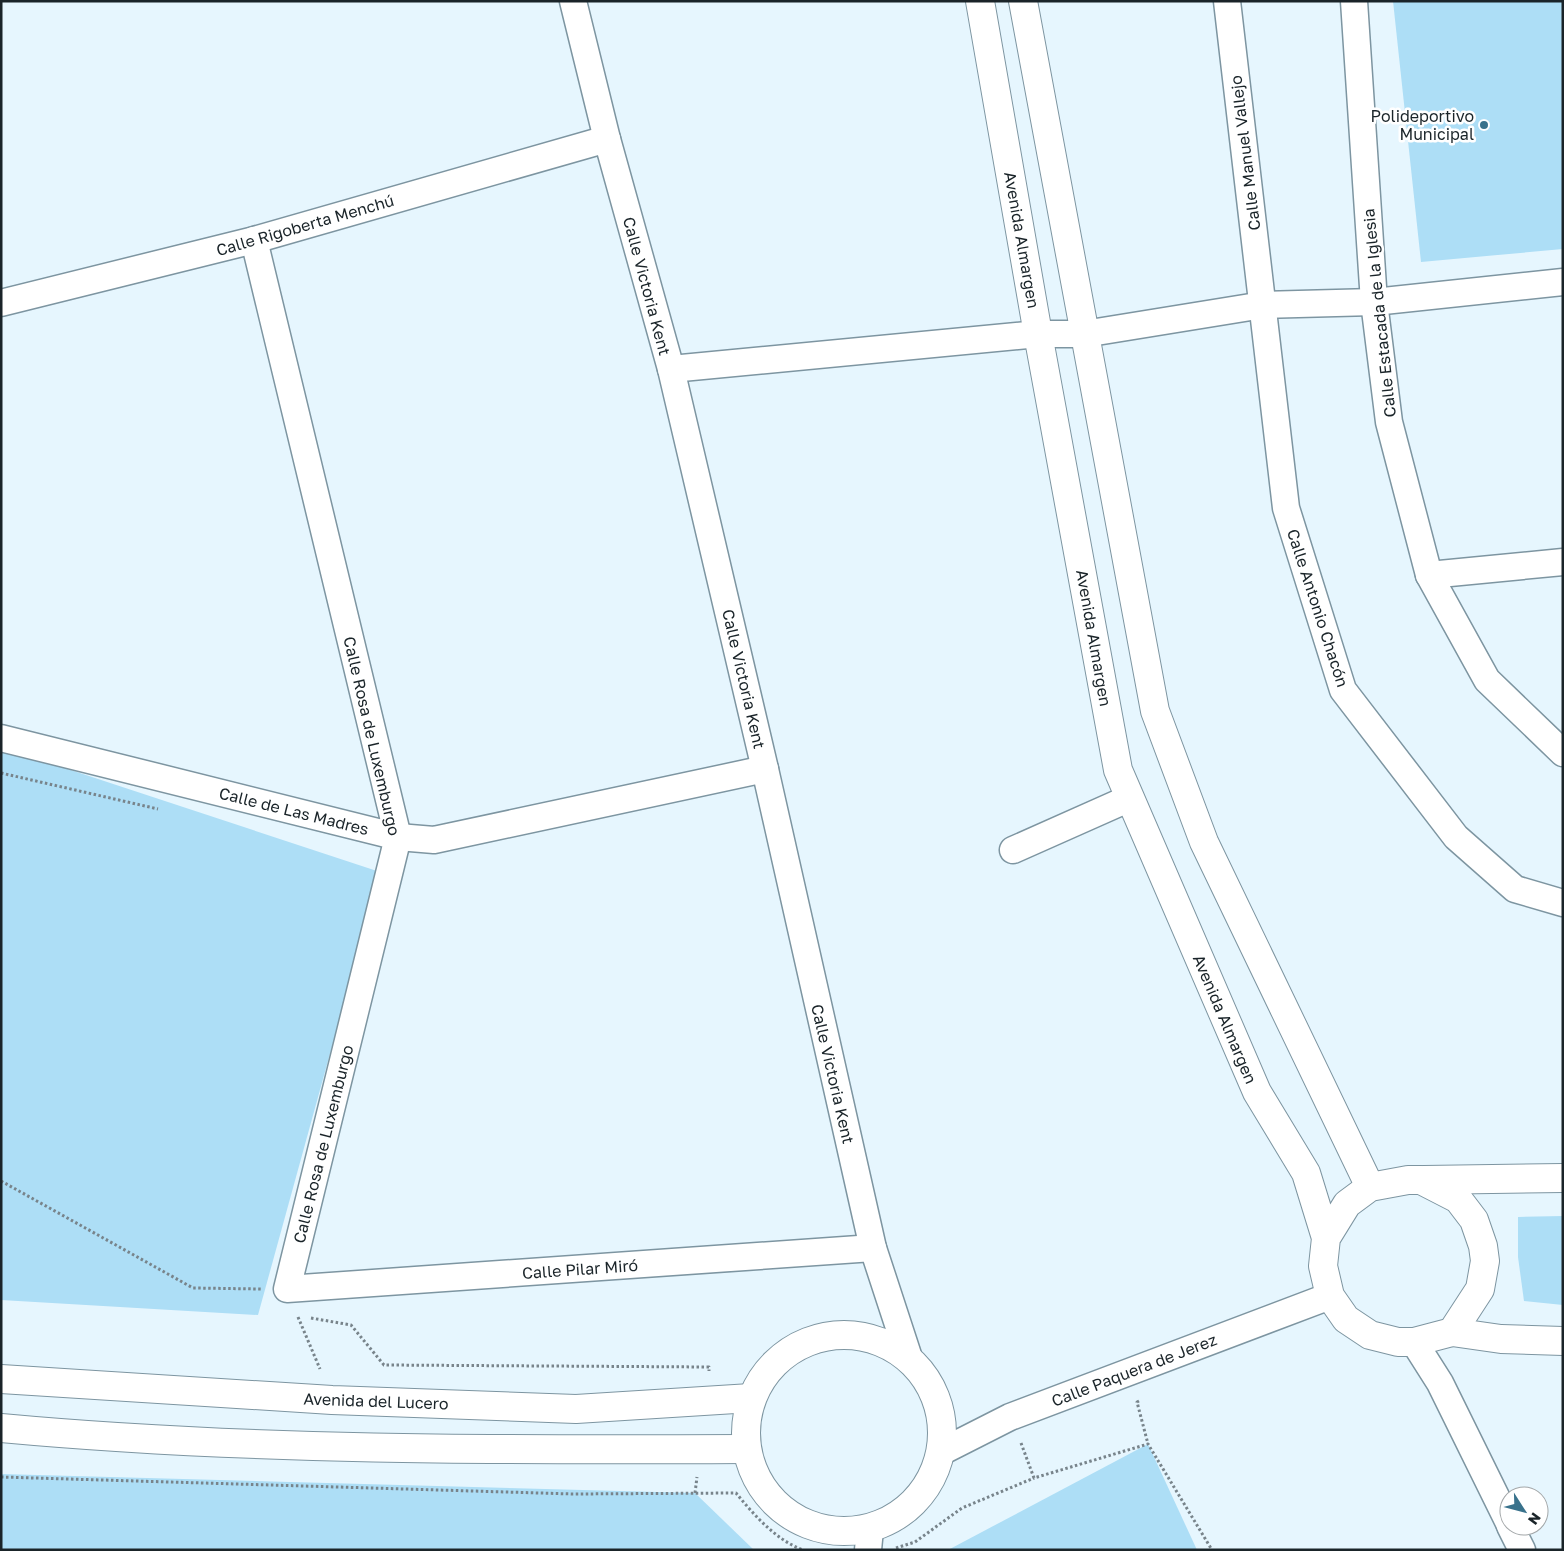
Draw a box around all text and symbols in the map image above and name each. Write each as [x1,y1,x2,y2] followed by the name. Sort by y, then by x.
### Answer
[1226,74,1264,232] street label: Calle Manuel Vallejo
[1371,106,1474,144] place label: Polideportivo Municipal
[1478,119,1490,131] marker: Polideportivo Municipal
[1000,170,1044,310] street label: Avenida Almargen
[214,190,396,260] street label: Calle Rigoberta Menchú
[1358,208,1400,418] street label: Calle Estacada de la Iglesia
[619,215,675,357] street label: Calle Victoria Kent
[1283,526,1353,690] street label: Calle Antonio Chacón
[1072,568,1116,708] street label: Avenida Almargen
[718,607,770,751] street label: Calle Victoria Kent
[339,635,405,837] street label: Calle Rosa de Luxemburgo
[217,783,371,839] street label: Calle de Las Madres
[1189,951,1261,1087] street label: Avenida Almargen
[807,1002,859,1146] street label: Calle Victoria Kent
[289,1043,357,1245] street label: Calle Rosa de Luxemburgo
[521,1255,639,1283] street label: Calle Pilar Miró
[1049,1329,1219,1411] street label: Calle Paquera de Jerez
[303,1388,449,1414] street label: Avenida del Lucero
[1499,1486,1549,1536] north arrow
[1525,1510,1545,1528] text: N

